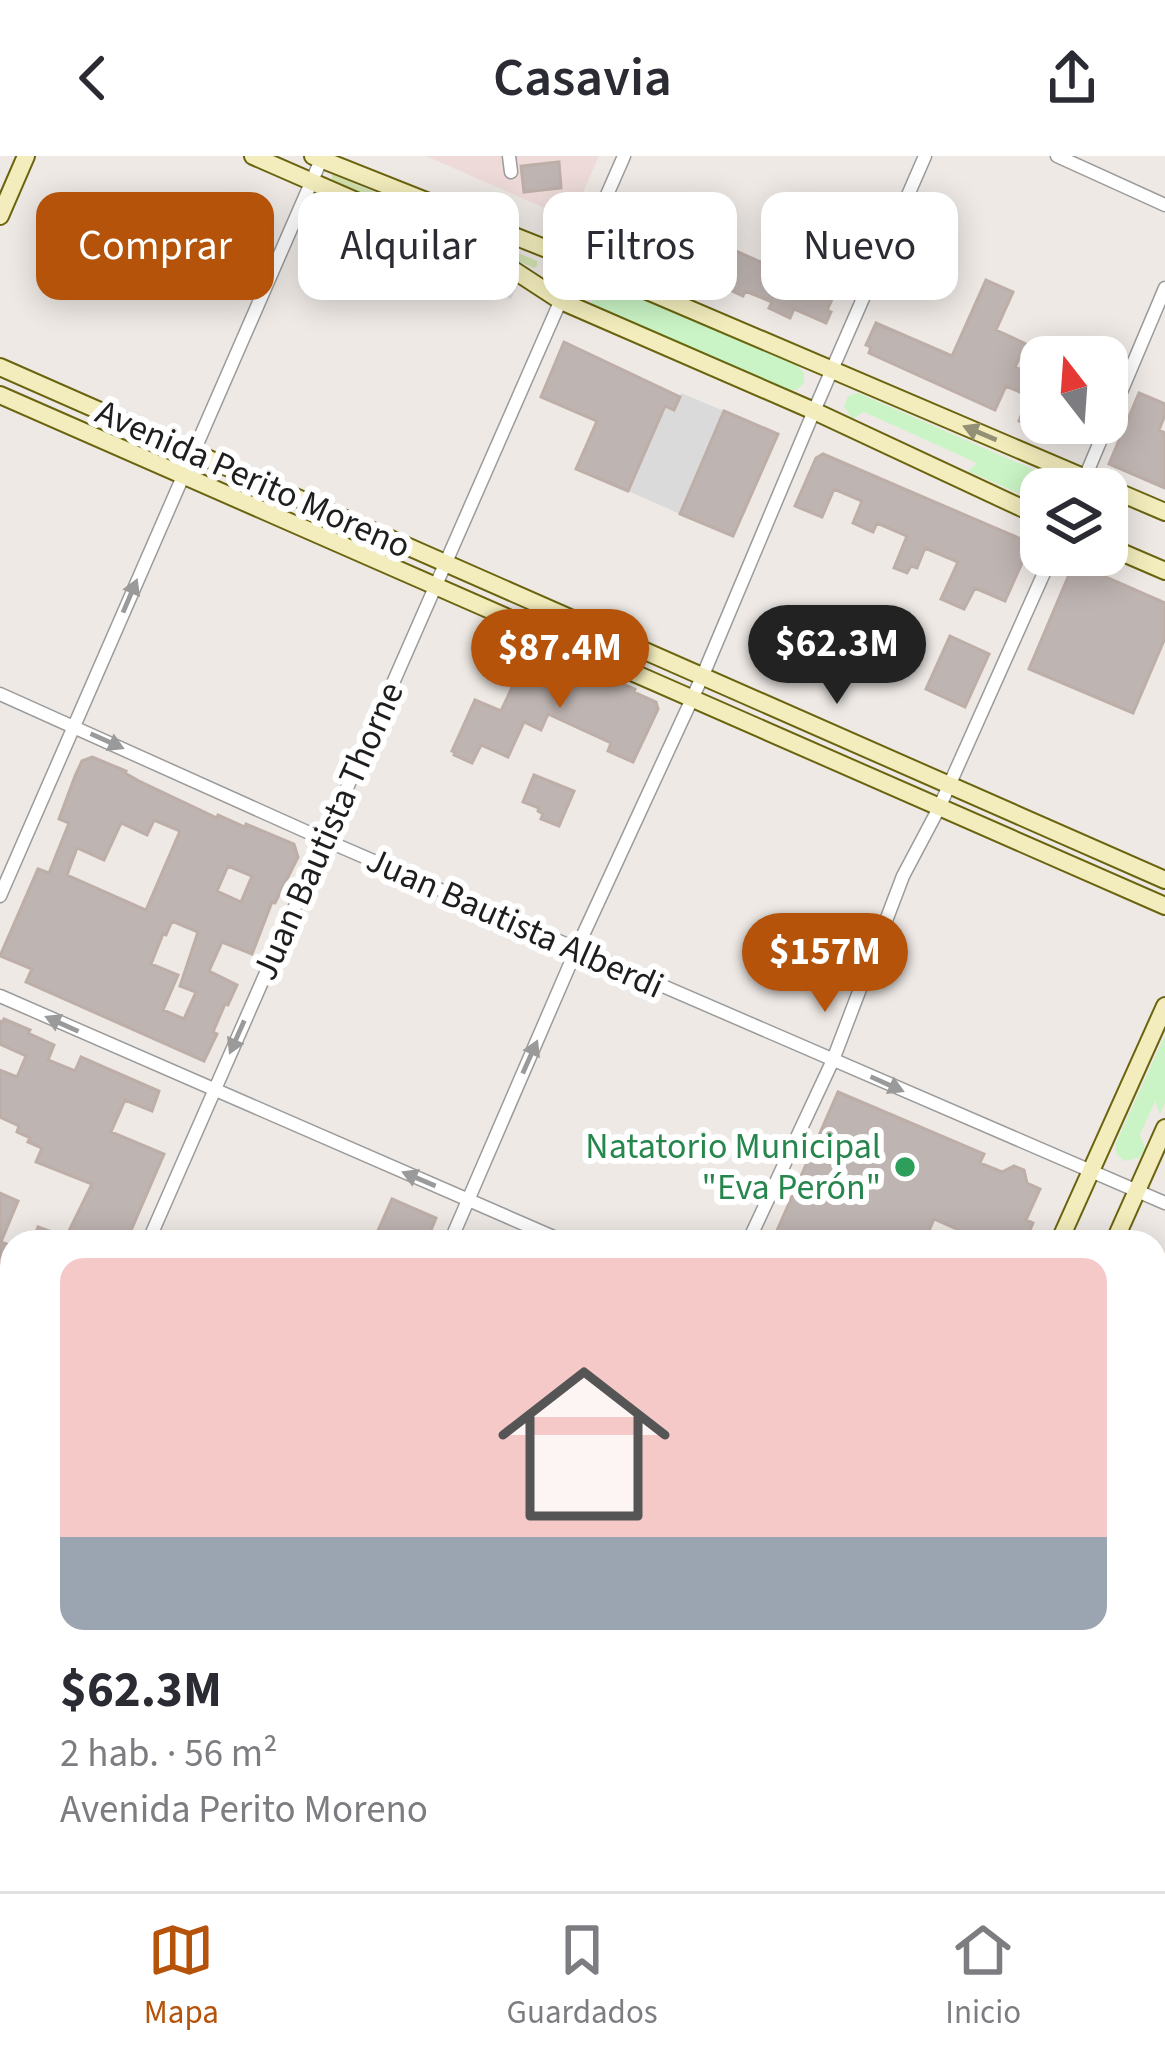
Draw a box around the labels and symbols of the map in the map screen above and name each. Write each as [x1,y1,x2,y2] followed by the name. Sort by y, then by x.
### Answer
[1020,336,1128,444] north arrow
[87,387,419,571] street label: Avenida Perito Moreno
[962,423,998,442] one-way arrow
[121,578,140,614] one-way arrow
[739,605,935,707] pin: $62.3M
[462,609,658,711] pin: $87.4M
[239,674,417,988] street label: Juan Bautista Thorne
[90,732,125,752] one-way arrow
[358,835,672,1011] street label: Juan Bautista Alberdi
[741,913,909,1015] pin: $157M
[44,1013,79,1033] one-way arrow
[226,1020,246,1055] one-way arrow
[520,1040,540,1075] one-way arrow
[870,1074,905,1094] one-way arrow
[585,1121,881,1213] place label: Natatorio Municipal "Eva Perón"
[892,1154,918,1180] marker: Natatorio Municipal "Eva Perón"
[401,1169,437,1188] one-way arrow

